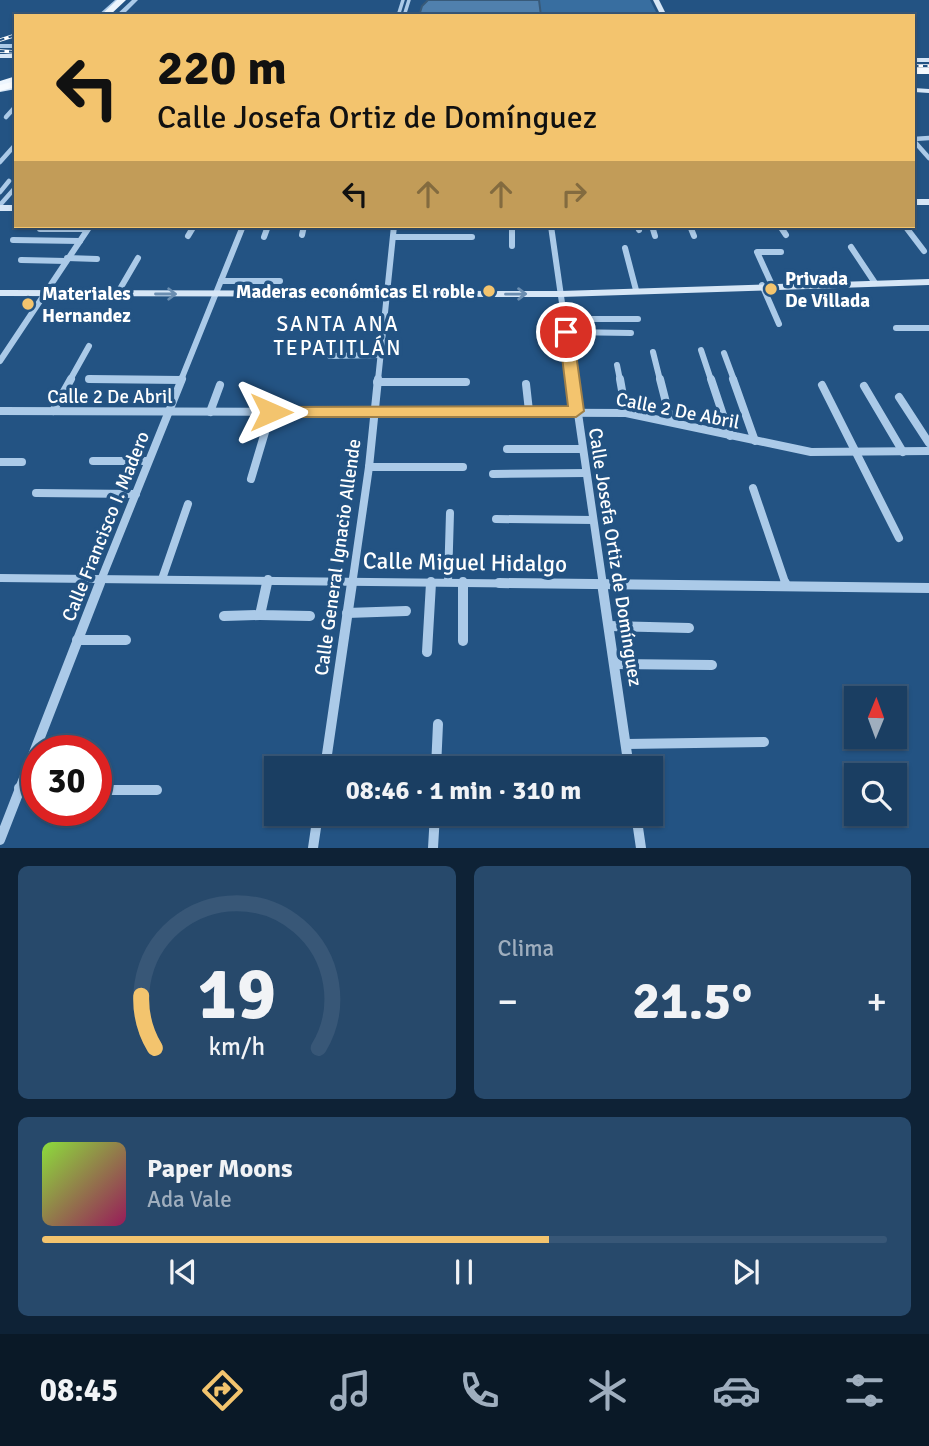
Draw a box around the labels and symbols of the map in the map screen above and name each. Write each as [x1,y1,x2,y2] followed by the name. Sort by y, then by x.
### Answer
[785,267,870,313] place label: Privada De Villada
[236,280,475,304] place label: Maderas económicas El roble
[763,281,779,297] marker: Privada De Villada
[42,282,131,328] place label: Materiales Hernandez
[481,283,497,299] marker: Maderas económicas El roble
[154,287,177,301] one-way arrow
[504,287,527,301] one-way arrow
[20,296,36,312] marker: Materiales Hernandez
[536,302,596,362] pin
[273,311,403,361] district label: SANTA ANA TEPATITLÁN
[234,375,308,449] position arrow
[47,385,173,409] street label: Calle 2 De Abril
[614,387,742,435] street label: Calle 2 De Abril
[583,426,647,688] street label: Calle Josefa Ortiz de Domínguez
[57,428,155,625] street label: Calle Francisco I. Madero
[309,437,366,677] street label: Calle General Ignacio Allende
[363,546,567,579] street label: Calle Miguel Hidalgo
[844,686,906,749] north arrow
[21,735,112,826] speed limit sign: 30

